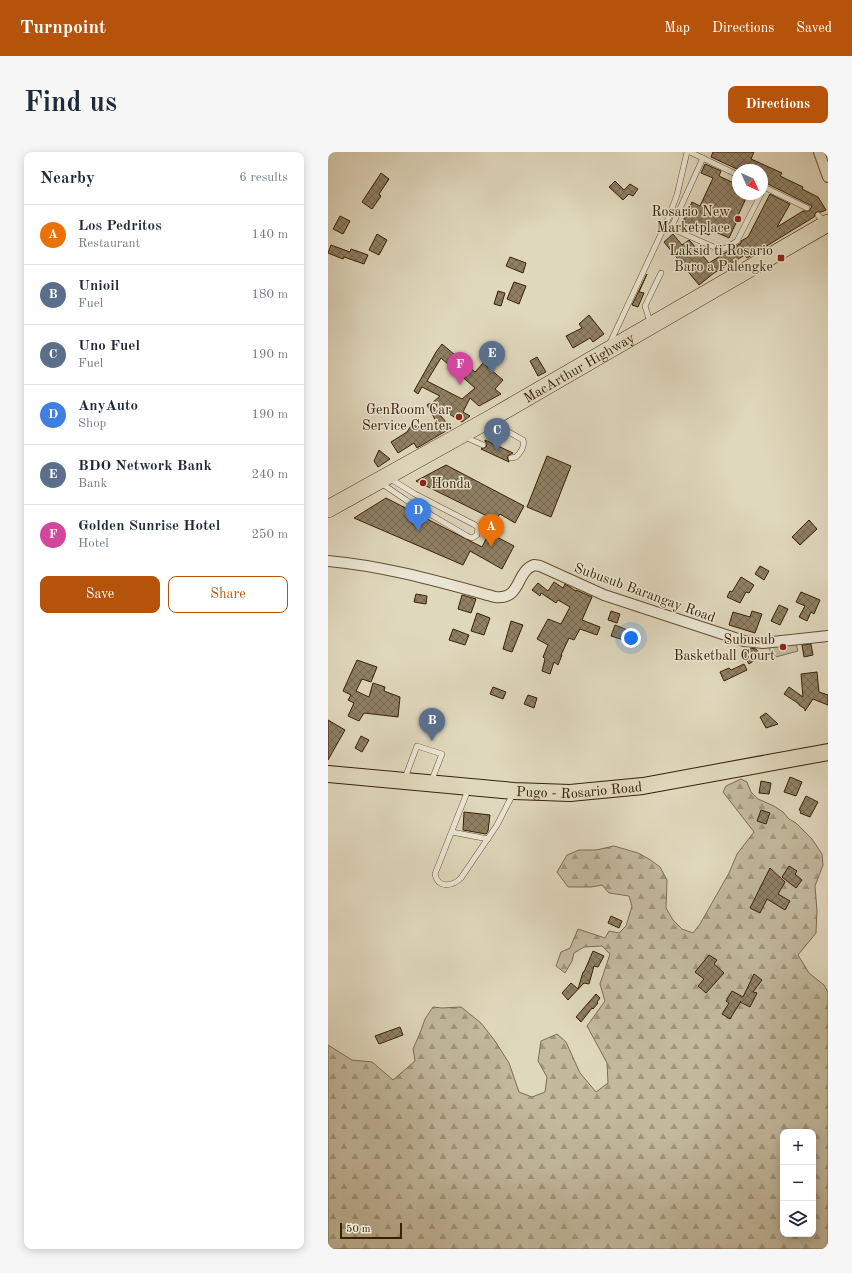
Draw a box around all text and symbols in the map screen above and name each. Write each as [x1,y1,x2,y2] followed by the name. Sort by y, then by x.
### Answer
[20,19,106,38] text: Turnpoint
[664,21,690,35] text: Map
[712,21,774,35] text: Directions
[796,21,832,35] text: Saved
[728,86,828,123] button: Directions
[24,90,117,118] text: Find us
[732,164,768,200] north arrow
[40,170,95,187] text: Nearby
[239,171,288,184] text: 6 results
[652,205,730,235] place label: Rosario New Marketplace
[733,214,743,224] marker: Rosario New Marketplace
[78,219,162,234] text: Los Pedritos
[48,228,58,241] text: A
[251,228,288,241] text: 140 m
[78,237,140,250] text: Restaurant
[669,244,773,274] place label: Laksid ti Rosario Baro a Palengke
[776,253,786,263] marker: Laksid ti Rosario Baro a Palengke
[78,279,119,294] text: Unioil
[48,288,58,301] text: B
[251,288,288,301] text: 180 m
[78,297,103,310] text: Fuel
[521,330,638,406] street label: MacArthur Highway
[78,339,140,354] text: Uno Fuel
[479,341,505,374] pin: E
[49,348,57,361] text: C
[251,348,288,361] text: 190 m
[447,352,473,385] pin: F
[78,357,103,370] text: Fuel
[78,399,138,414] text: AnyAuto
[362,403,451,433] place label: GenRoom Car Service Center
[48,408,58,421] text: D
[251,408,288,421] text: 190 m
[454,412,464,422] marker: GenRoom Car Service Center
[78,417,106,430] text: Shop
[484,418,510,451] pin: C
[78,459,212,474] text: BDO Network Bank
[49,468,57,481] text: E
[251,468,288,481] text: 240 m
[78,477,107,490] text: Bank
[431,477,471,491] place label: Honda
[418,478,428,488] marker: Honda
[405,498,431,531] pin: D
[478,514,504,547] pin: A
[78,519,220,534] text: Golden Sunrise Hotel
[49,528,57,541] text: F
[251,528,288,541] text: 250 m
[78,537,109,550] text: Hotel
[572,561,717,625] street label: Subusub Barangay Road
[40,576,160,613] button: Save
[168,576,288,613] button: Share
[621,628,641,648] your location
[674,633,775,663] place label: Subusub Basketball Court
[778,642,788,652] marker: Subusub Basketball Court
[419,708,445,741] pin: B
[516,780,643,801] street label: Pugo - Rosario Road
[780,1129,816,1237] map controls
[780,1129,816,1165] button: +
[780,1165,816,1201] button: −
[780,1201,816,1237] button: layers
[340,1221,402,1240] scale bar
[346,1224,371,1235] text: 50 m

